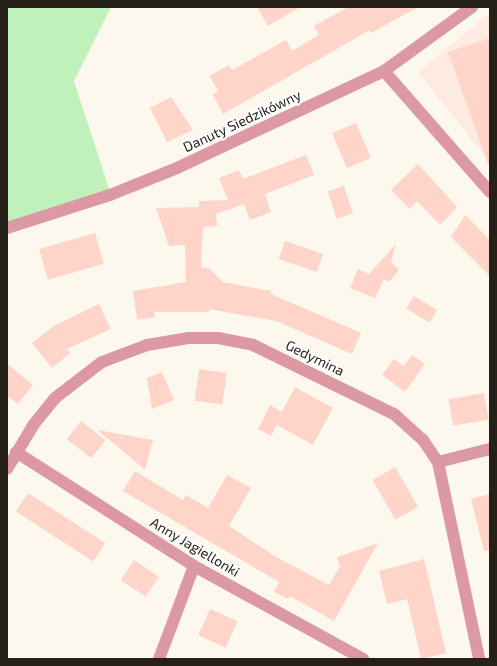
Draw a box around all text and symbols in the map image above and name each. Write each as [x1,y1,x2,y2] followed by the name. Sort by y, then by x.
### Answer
[180,86,304,156] street label: Danuty Siedzikówny
[283,337,347,379] street label: Gedymina
[147,514,243,580] street label: Anny Jagiellonki

